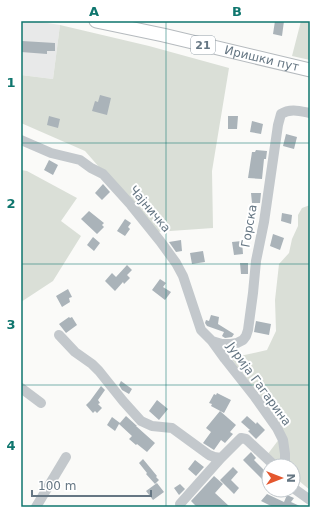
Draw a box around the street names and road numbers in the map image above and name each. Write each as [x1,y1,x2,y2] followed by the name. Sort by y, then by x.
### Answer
[191,36,215,54] road number: 21
[223,43,301,74] street label: Иришки пут
[127,183,173,235] street label: Чајничка
[238,203,260,249] street label: Горска
[224,339,294,428] street label: Јурија Гагарина

